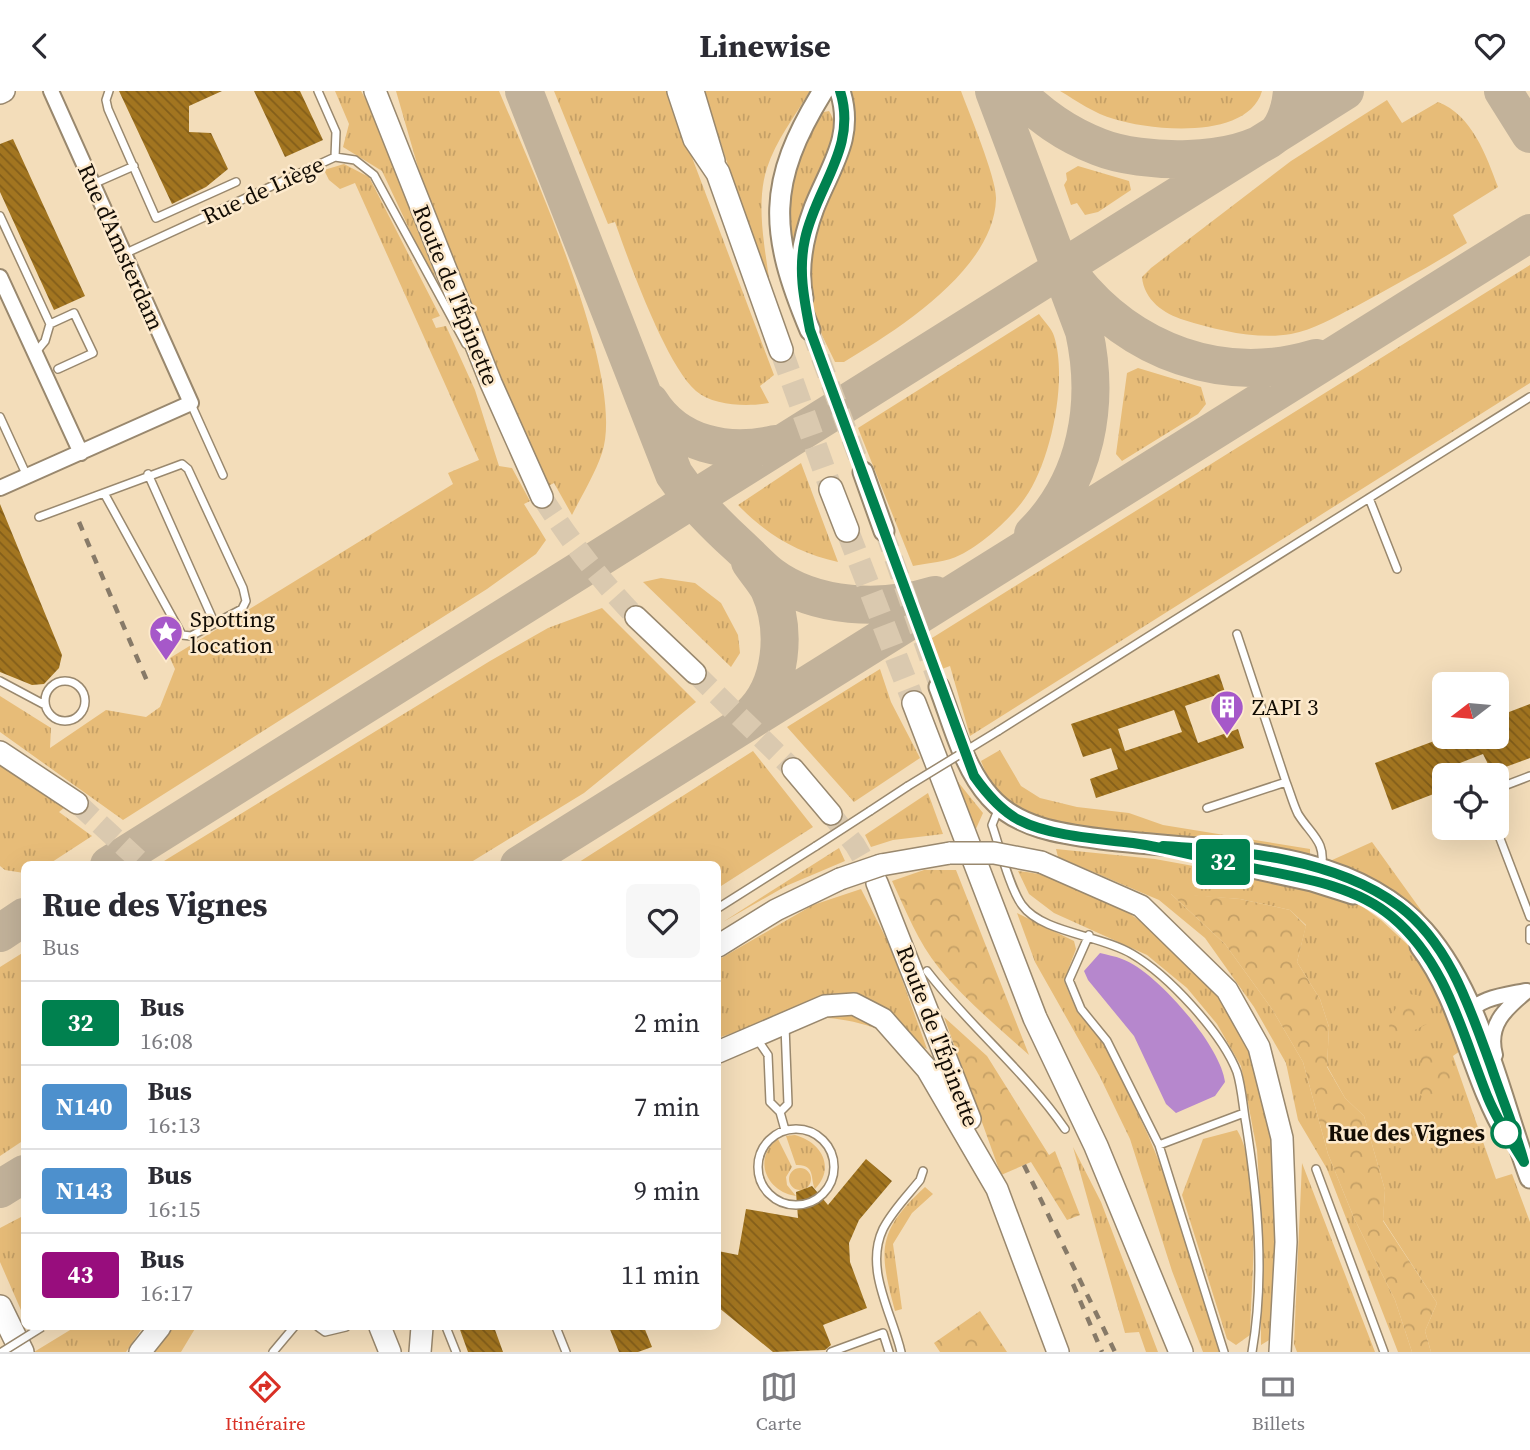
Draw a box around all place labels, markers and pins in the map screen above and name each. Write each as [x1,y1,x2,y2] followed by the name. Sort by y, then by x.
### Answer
[190,603,275,661] place label: Spotting location
[147,613,185,662] place icon: Spotting location
[1208,688,1246,737] building icon: ZAPI 3
[1252,691,1318,723] place label: ZAPI 3
[1328,1117,1485,1149] place label: Rue des Vignes
[1491,1118,1521,1148] marker: Rue des Vignes

